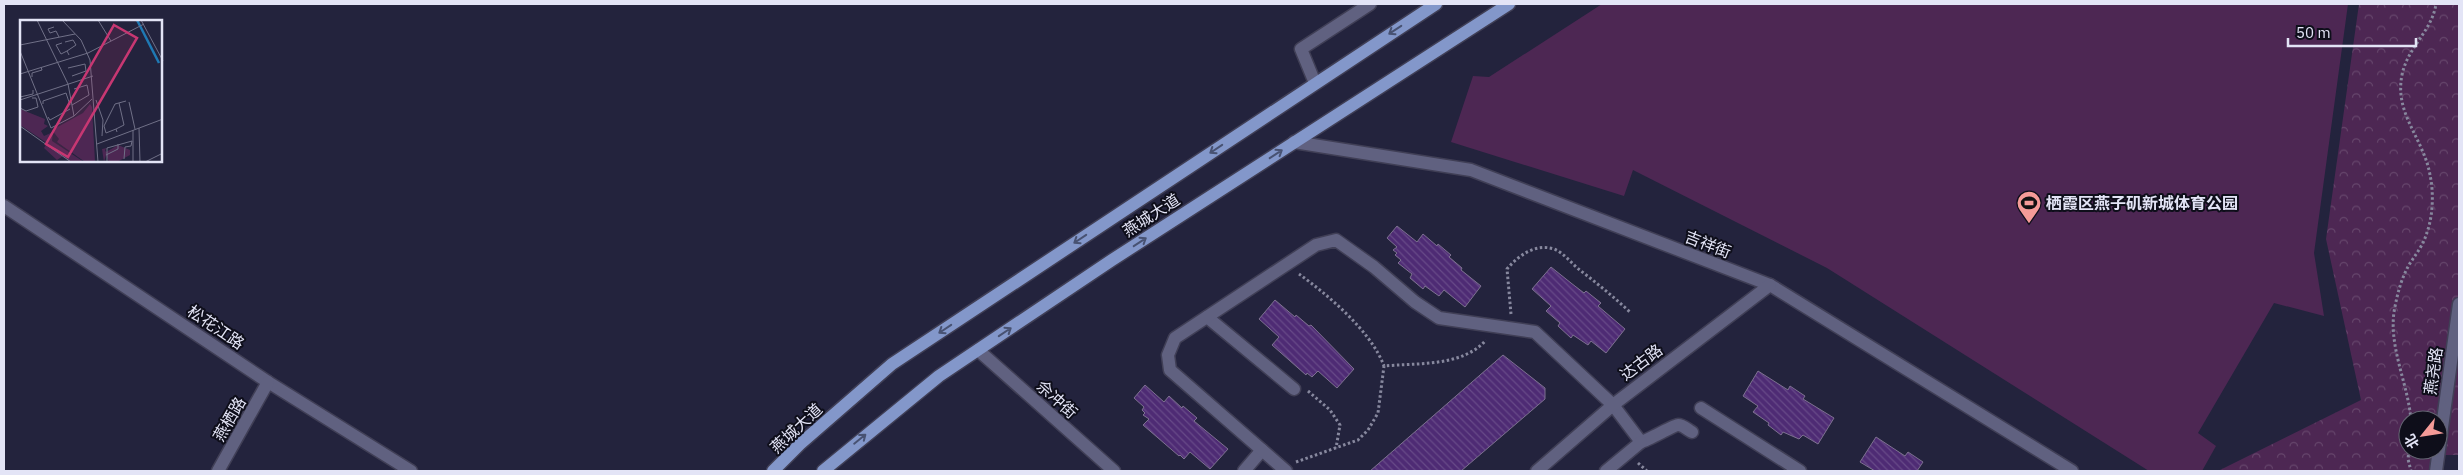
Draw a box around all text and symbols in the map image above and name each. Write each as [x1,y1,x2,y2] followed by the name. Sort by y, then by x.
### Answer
[2288,15,2416,47] scale bar
[20,20,162,162] inset map
[2296,23,2331,42] text: 50 m
[1389,26,1403,36] one-way arrow
[1209,144,1223,154] one-way arrow
[1269,148,1283,158] one-way arrow
[1119,189,1183,241] street label: 燕城大道
[2016,190,2042,224] sports icon: 栖霞区燕子矶新城体育公园
[2046,193,2238,213] place label: 栖霞区燕子矶新城体育公园
[1682,226,1734,262] street label: 吉祥街
[1074,234,1088,244] one-way arrow
[1132,237,1146,247] one-way arrow
[184,301,248,353] street label: 松花江路
[938,324,952,334] one-way arrow
[997,327,1011,337] one-way arrow
[1616,340,1666,384] street label: 达古路
[2420,346,2446,396] street label: 燕尧路
[1032,376,1082,422] street label: 佘冲街
[208,393,250,445] street label: 燕栖路
[766,399,826,457] street label: 燕城大道
[2398,410,2448,460] north arrow
[2400,431,2423,452] text: 北
[853,434,866,445] one-way arrow

